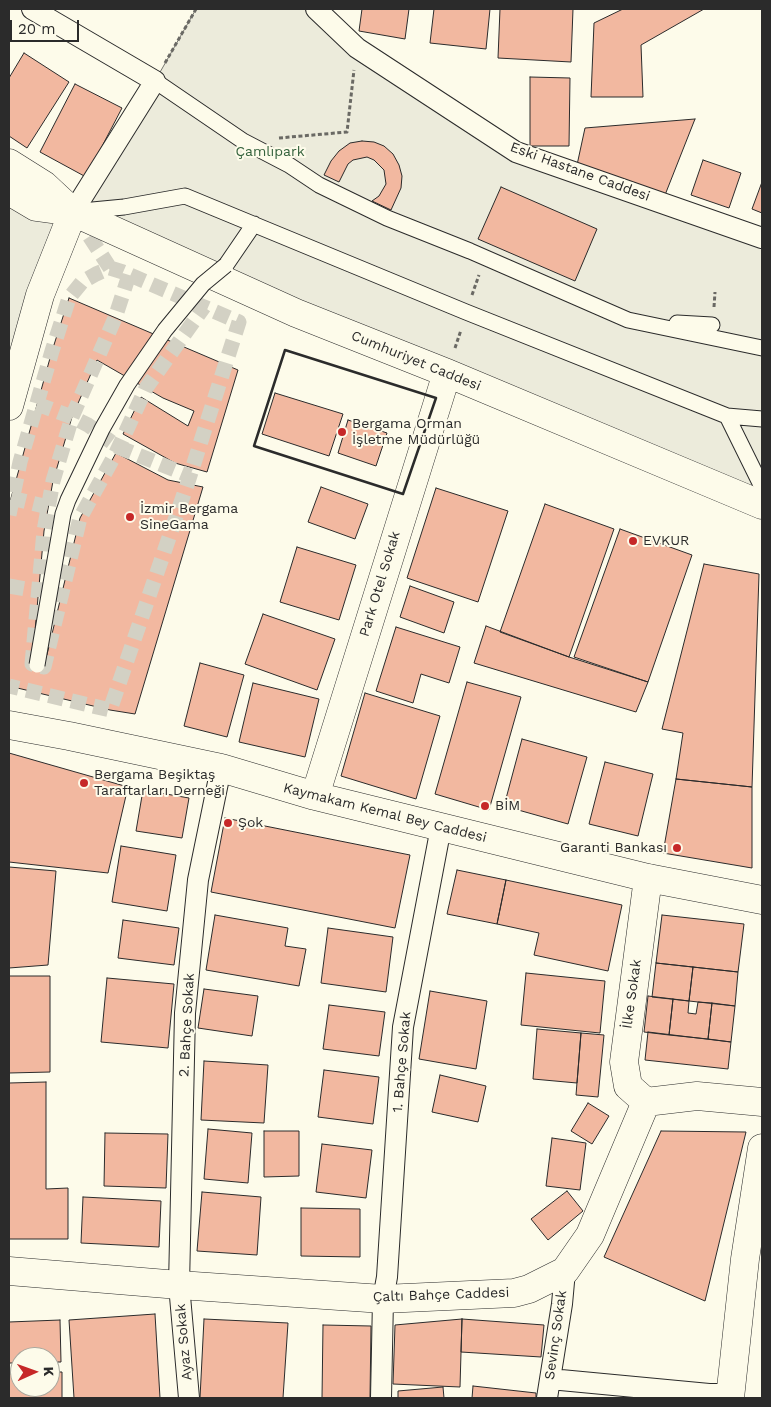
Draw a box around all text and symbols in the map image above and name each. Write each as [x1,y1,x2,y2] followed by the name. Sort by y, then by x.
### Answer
[12,10,81,42] scale bar
[18,20,56,38] text: 20 m
[508,139,652,205] street label: Eski Hastane Caddesi
[235,144,305,160] park label: Çamlıpark
[349,327,483,395] street label: Cumhuriyet Caddesi
[352,416,480,448] place label: Bergama Orman İşletme Müdürlüğü
[336,426,348,438] marker: Bergama Orman İşletme Müdürlüğü
[140,501,238,534] place label: İzmir Bergama SineGama
[124,511,136,523] marker: İzmir Bergama SineGama
[356,529,404,639] street label: Park Otel Sokak
[643,533,689,549] place label: EVKUR
[627,535,639,547] marker: EVKUR
[94,767,225,800] place label: Bergama Beşiktaş Taraftarları Derneği
[78,777,90,789] marker: Bergama Beşiktaş Taraftarları Derneği
[282,780,488,846] street label: Kaymakam Kemal Bey Caddesi
[495,798,520,814] place label: BİM
[479,800,491,812] marker: BİM
[238,815,263,831] place label: Şok
[222,817,234,829] marker: Şok
[560,840,667,856] place label: Garanti Bankası
[671,842,683,854] marker: Garanti Bankası
[619,958,645,1030] street label: İlke Sokak
[176,973,198,1077] street label: 2. Bahçe Sokak
[389,1011,415,1113] street label: 1. Bahçe Sokak
[372,1284,510,1306] street label: Çaltı Bahçe Caddesi
[541,1289,571,1381] street label: Sevinç Sokak
[172,1303,196,1381] street label: Ayaz Sokak
[10,1347,60,1397] north arrow
[41,1366,57,1377] text: K

